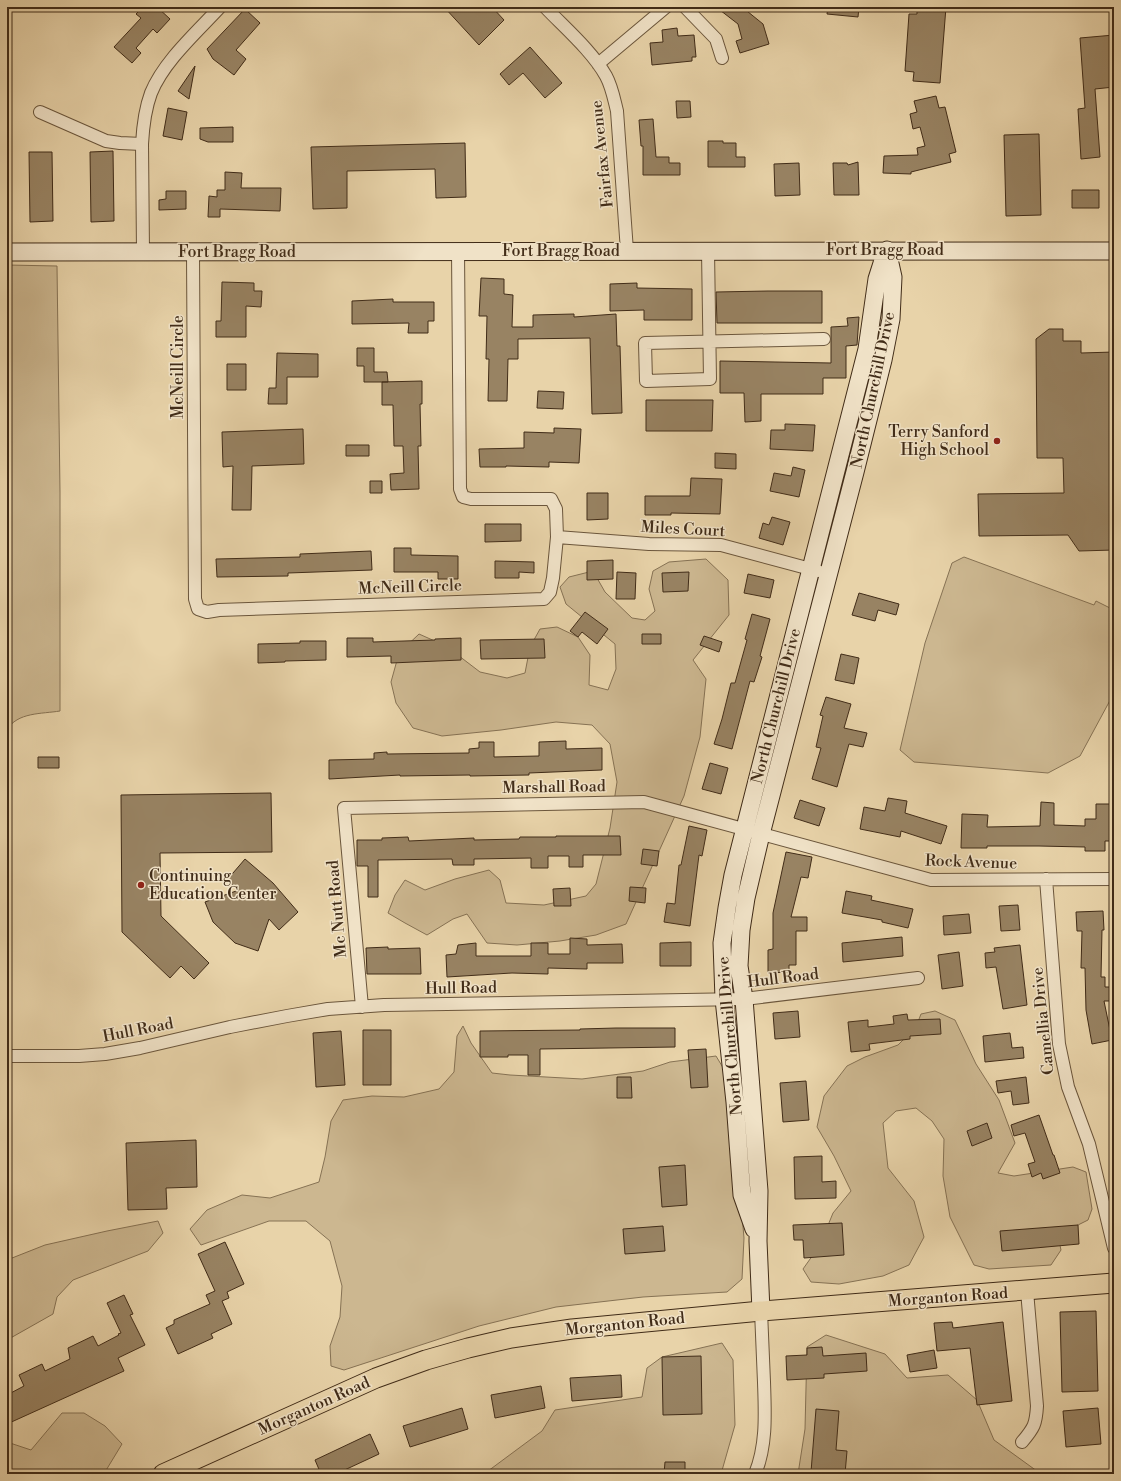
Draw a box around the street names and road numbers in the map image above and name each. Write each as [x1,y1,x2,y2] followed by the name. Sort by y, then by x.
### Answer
[586,99,618,209] street label: Fairfax Avenue
[826,240,944,260] street label: Fort Bragg Road
[502,241,620,261] street label: Fort Bragg Road
[178,242,296,262] street label: Fort Bragg Road
[847,310,899,470] street label: North Churchill Drive
[168,315,188,419] street label: McNeill Circle
[640,517,726,541] street label: Miles Court
[358,575,462,599] street label: McNeill Circle
[747,626,805,786] street label: North Churchill Drive
[502,776,606,798] street label: Marshall Road
[924,850,1018,874] street label: Rock Avenue
[323,859,351,959] street label: Mc Nutt Road
[713,956,747,1116] street label: North Churchill Drive
[746,964,820,992] street label: Hull Road
[1027,966,1059,1076] street label: Camellia Drive
[425,977,497,999] street label: Hull Road
[101,1013,175,1047] street label: Hull Road
[887,1283,1009,1311] street label: Morganton Road
[564,1308,686,1340] street label: Morganton Road
[255,1372,373,1440] street label: Morganton Road

